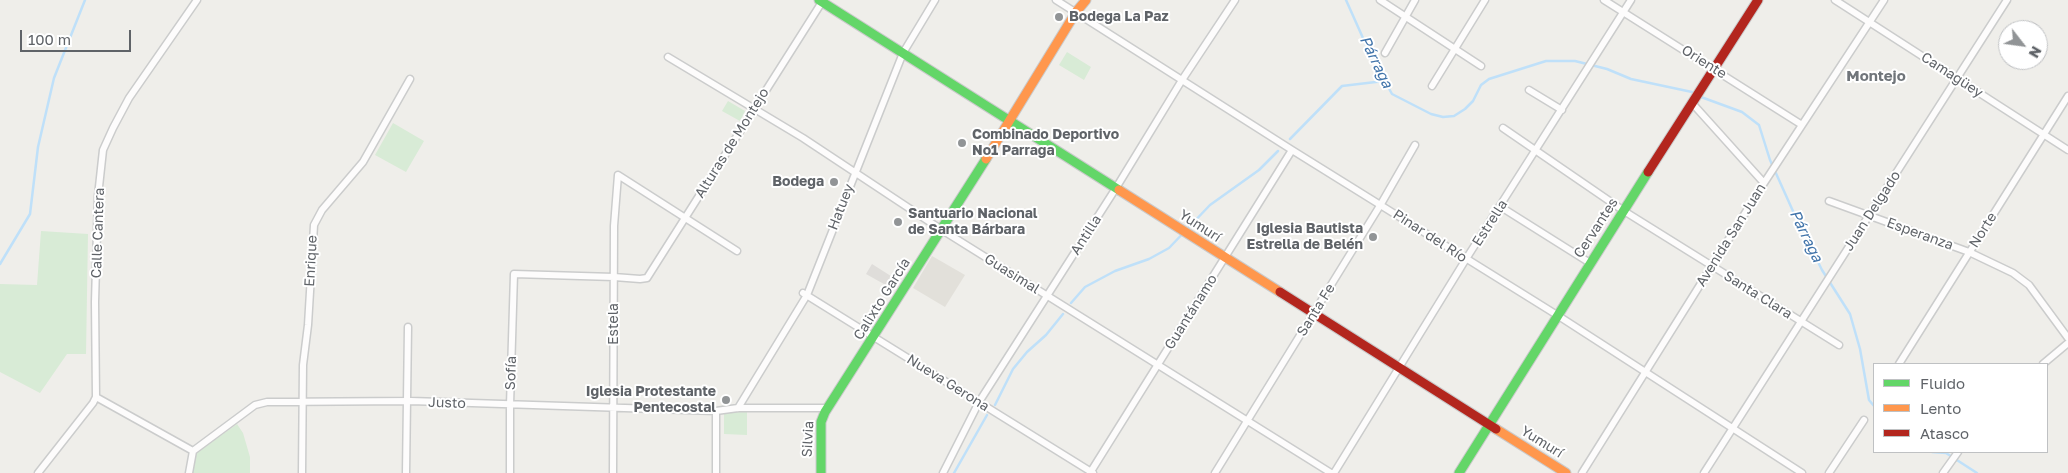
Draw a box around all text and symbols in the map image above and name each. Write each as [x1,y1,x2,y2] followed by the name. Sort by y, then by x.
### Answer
[1069,9,1169,25] place label: Bodega La Paz
[1053,11,1065,23] marker: Bodega La Paz
[22,20,134,52] scale bar
[1998,20,2048,70] north arrow
[28,30,71,48] text: 100 m
[1356,33,1396,91] water label: Párraga
[1678,42,1730,82] street label: Oriente
[2026,43,2046,61] text: N
[1918,49,1986,101] street label: Camagüey
[1846,67,1906,85] district label: Montejo
[691,85,773,201] street label: Alturas de Montejo
[972,127,1119,160] place label: Combinado Deportivo No1 Parraga
[956,137,968,149] marker: Combinado Deportivo No1 Parraga
[1840,168,1904,254] street label: Juan Delgado
[772,174,824,190] place label: Bodega
[828,176,840,188] marker: Bodega
[1693,180,1769,290] street label: Avenida San Juan
[825,182,857,232] street label: Hatuey
[88,187,108,279] street label: Calle Cantera
[1570,195,1622,261] street label: Cervantes
[1469,197,1511,249] street label: Estrella
[908,206,1038,238] place label: Santuario Nacional de Santa Bárbara
[1176,206,1224,246] street label: Yumurí
[1390,206,1470,266] street label: Pinar del Río
[1786,207,1826,265] water label: Párraga
[1966,209,2000,251] street label: Norte
[1067,212,1105,258] street label: Antilla
[1884,214,1956,254] street label: Esperanza
[892,216,904,228] marker: Santuario Nacional de Santa Bárbara
[1247,221,1363,253] place label: Iglesia Bautista Estrella de Belén
[1367,231,1379,243] marker: Iglesia Bautista Estrella de Belén
[301,235,321,287] street label: Enrique
[981,250,1043,298] street label: Guasimal
[850,255,914,343] street label: Calixto García
[1721,267,1795,323] street label: Santa Clara
[1161,271,1221,353] street label: Guantánamo
[1293,281,1339,339] street label: Santa Fe
[606,303,622,345] street label: Estela
[904,351,992,415] street label: Nueva Gerona
[502,356,520,390] street label: Sofía
[1873,363,2048,453] legend
[1920,374,1965,392] text: Fluido
[586,384,716,417] place label: Iglesia Protestante Pentecostal
[428,394,466,412] street label: Justo
[720,394,732,406] marker: Iglesia Protestante Pentecostal
[1920,399,1961,417] text: Lento
[799,420,817,458] street label: Silvia
[1518,423,1566,461] street label: Yumurí
[1920,424,1969,442] text: Atasco

